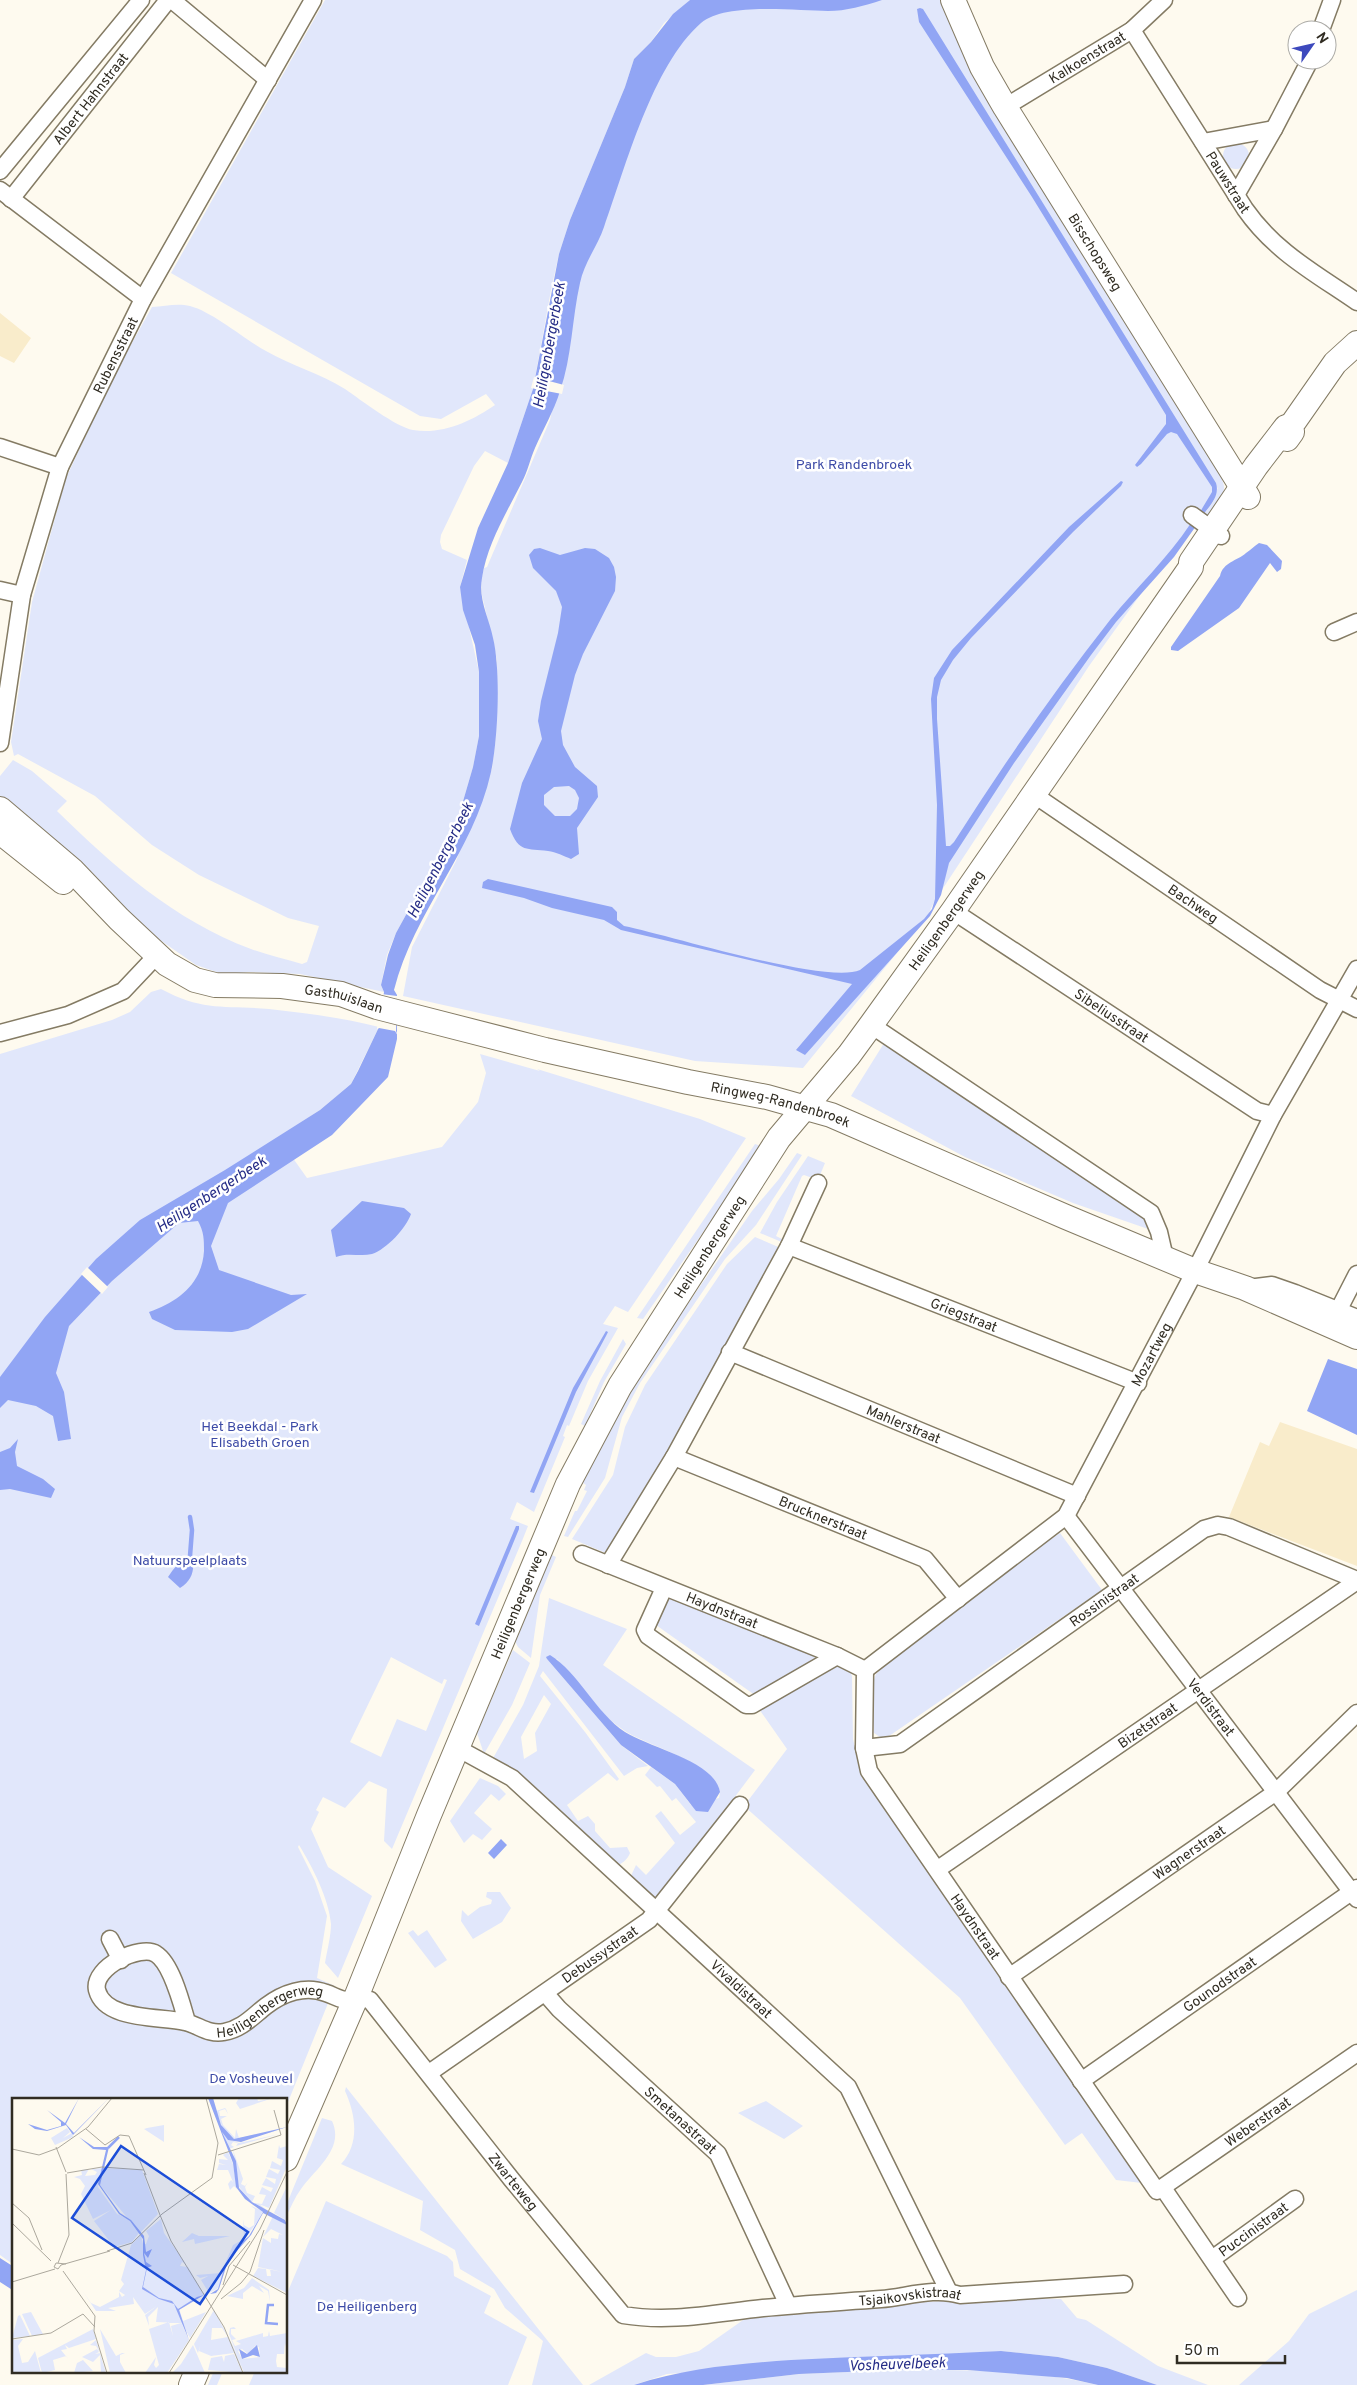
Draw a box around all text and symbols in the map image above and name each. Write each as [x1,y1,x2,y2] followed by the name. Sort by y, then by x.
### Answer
[1287,20,1337,70] north arrow
[1046,29,1129,88] street label: Kalkoenstraat
[1312,30,1331,47] text: N
[50,50,133,149] street label: Albert Hahnstraat
[1201,149,1253,217] street label: Pauwstraat
[1063,211,1125,295] street label: Bisschopsweg
[530,280,571,410] water label: Heiligenbergerbeek
[91,315,143,397] street label: Rubensstraat
[796,457,912,474] park label: Park Randenbroek
[404,799,479,922] water label: Heiligenbergerbeek
[906,867,989,974] street label: Heiligenbergerweg
[1164,881,1221,928] street label: Bachweg
[303,982,384,1018] street label: Gasthuislaan
[1071,986,1151,1047] street label: Sibeliusstraat
[709,1079,853,1132] street label: Ringweg-Randenbroek
[153,1152,271,1238] water label: Heiligenbergerbeek
[671,1193,750,1302] street label: Heiligenbergerweg
[928,1295,999,1337] street label: Griegstraat
[1129,1320,1176,1390] street label: Mozartweg
[863,1402,943,1448] street label: Mahlerstraat
[201,1419,319,1452] park label: Het Beekdal - Park Elisabeth Groen
[776,1493,869,1545] street label: Brucknerstraat
[488,1546,550,1662] street label: Heiligenbergerweg
[133,1553,247,1570] park label: Natuurspeelplaats
[1067,1571,1143,1631] street label: Rossinistraat
[683,1589,760,1633] street label: Haydnstraat
[1183,1676,1237,1740] street label: Verdistraat
[1115,1700,1181,1753] street label: Bizetstraat
[1150,1823,1229,1885] street label: Wagnerstraat
[946,1891,1003,1963] street label: Haydnstraat
[559,1923,642,1988] street label: Debussystraat
[1180,1954,1260,2017] street label: Gounodstraat
[706,1957,775,2023] street label: Vivaldistraat
[216,1983,325,2043] street label: Heiligenbergerweg
[209,2071,293,2088] park label: De Vosheuvel
[640,2084,719,2158] street label: Smetanastraat
[1222,2094,1295,2151] street label: Weberstraat
[12,2098,288,2372] inset map
[484,2150,541,2215] street label: Zwarteweg
[1216,2199,1292,2261] street label: Puccinistraat
[858,2285,963,2311] street label: Tsjaikovskistraat
[317,2299,417,2316] park label: De Heiligenberg
[1177,2332,1284,2364] scale bar
[1184,2342,1219,2361] text: 50 m
[848,2354,946,2377] water label: Vosheuvelbeek

